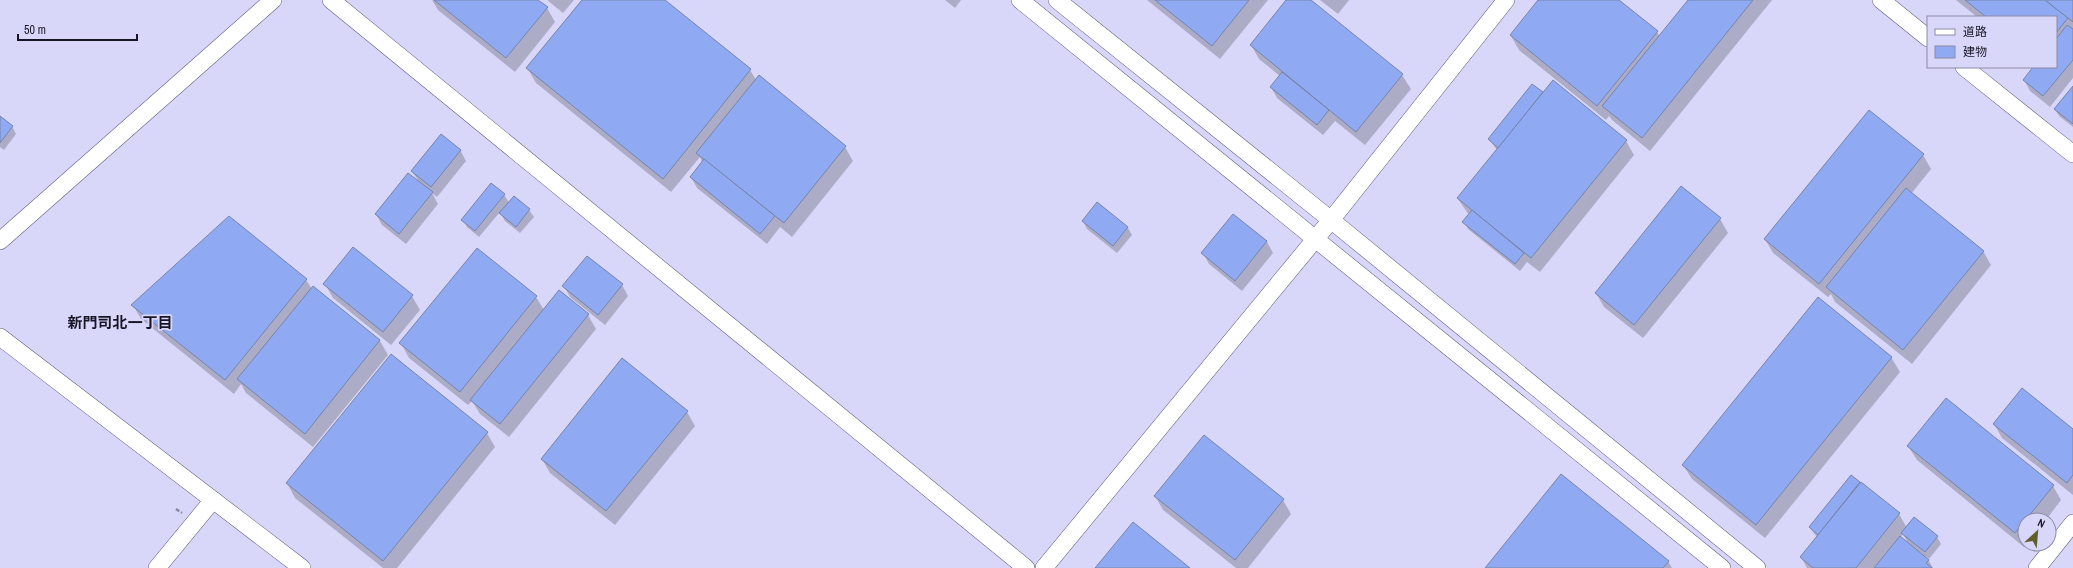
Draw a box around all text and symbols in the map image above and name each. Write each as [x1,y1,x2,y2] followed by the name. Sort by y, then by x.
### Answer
[18,16,137,42] scale bar
[1927,16,2057,68] legend
[24,22,46,38] text: 50 m
[1963,24,1987,40] text: 道路
[1963,44,1987,60] text: 建物
[67,312,173,333] district label: 新門司北一丁目
[2017,512,2057,552] north arrow
[2035,515,2047,531] text: N

